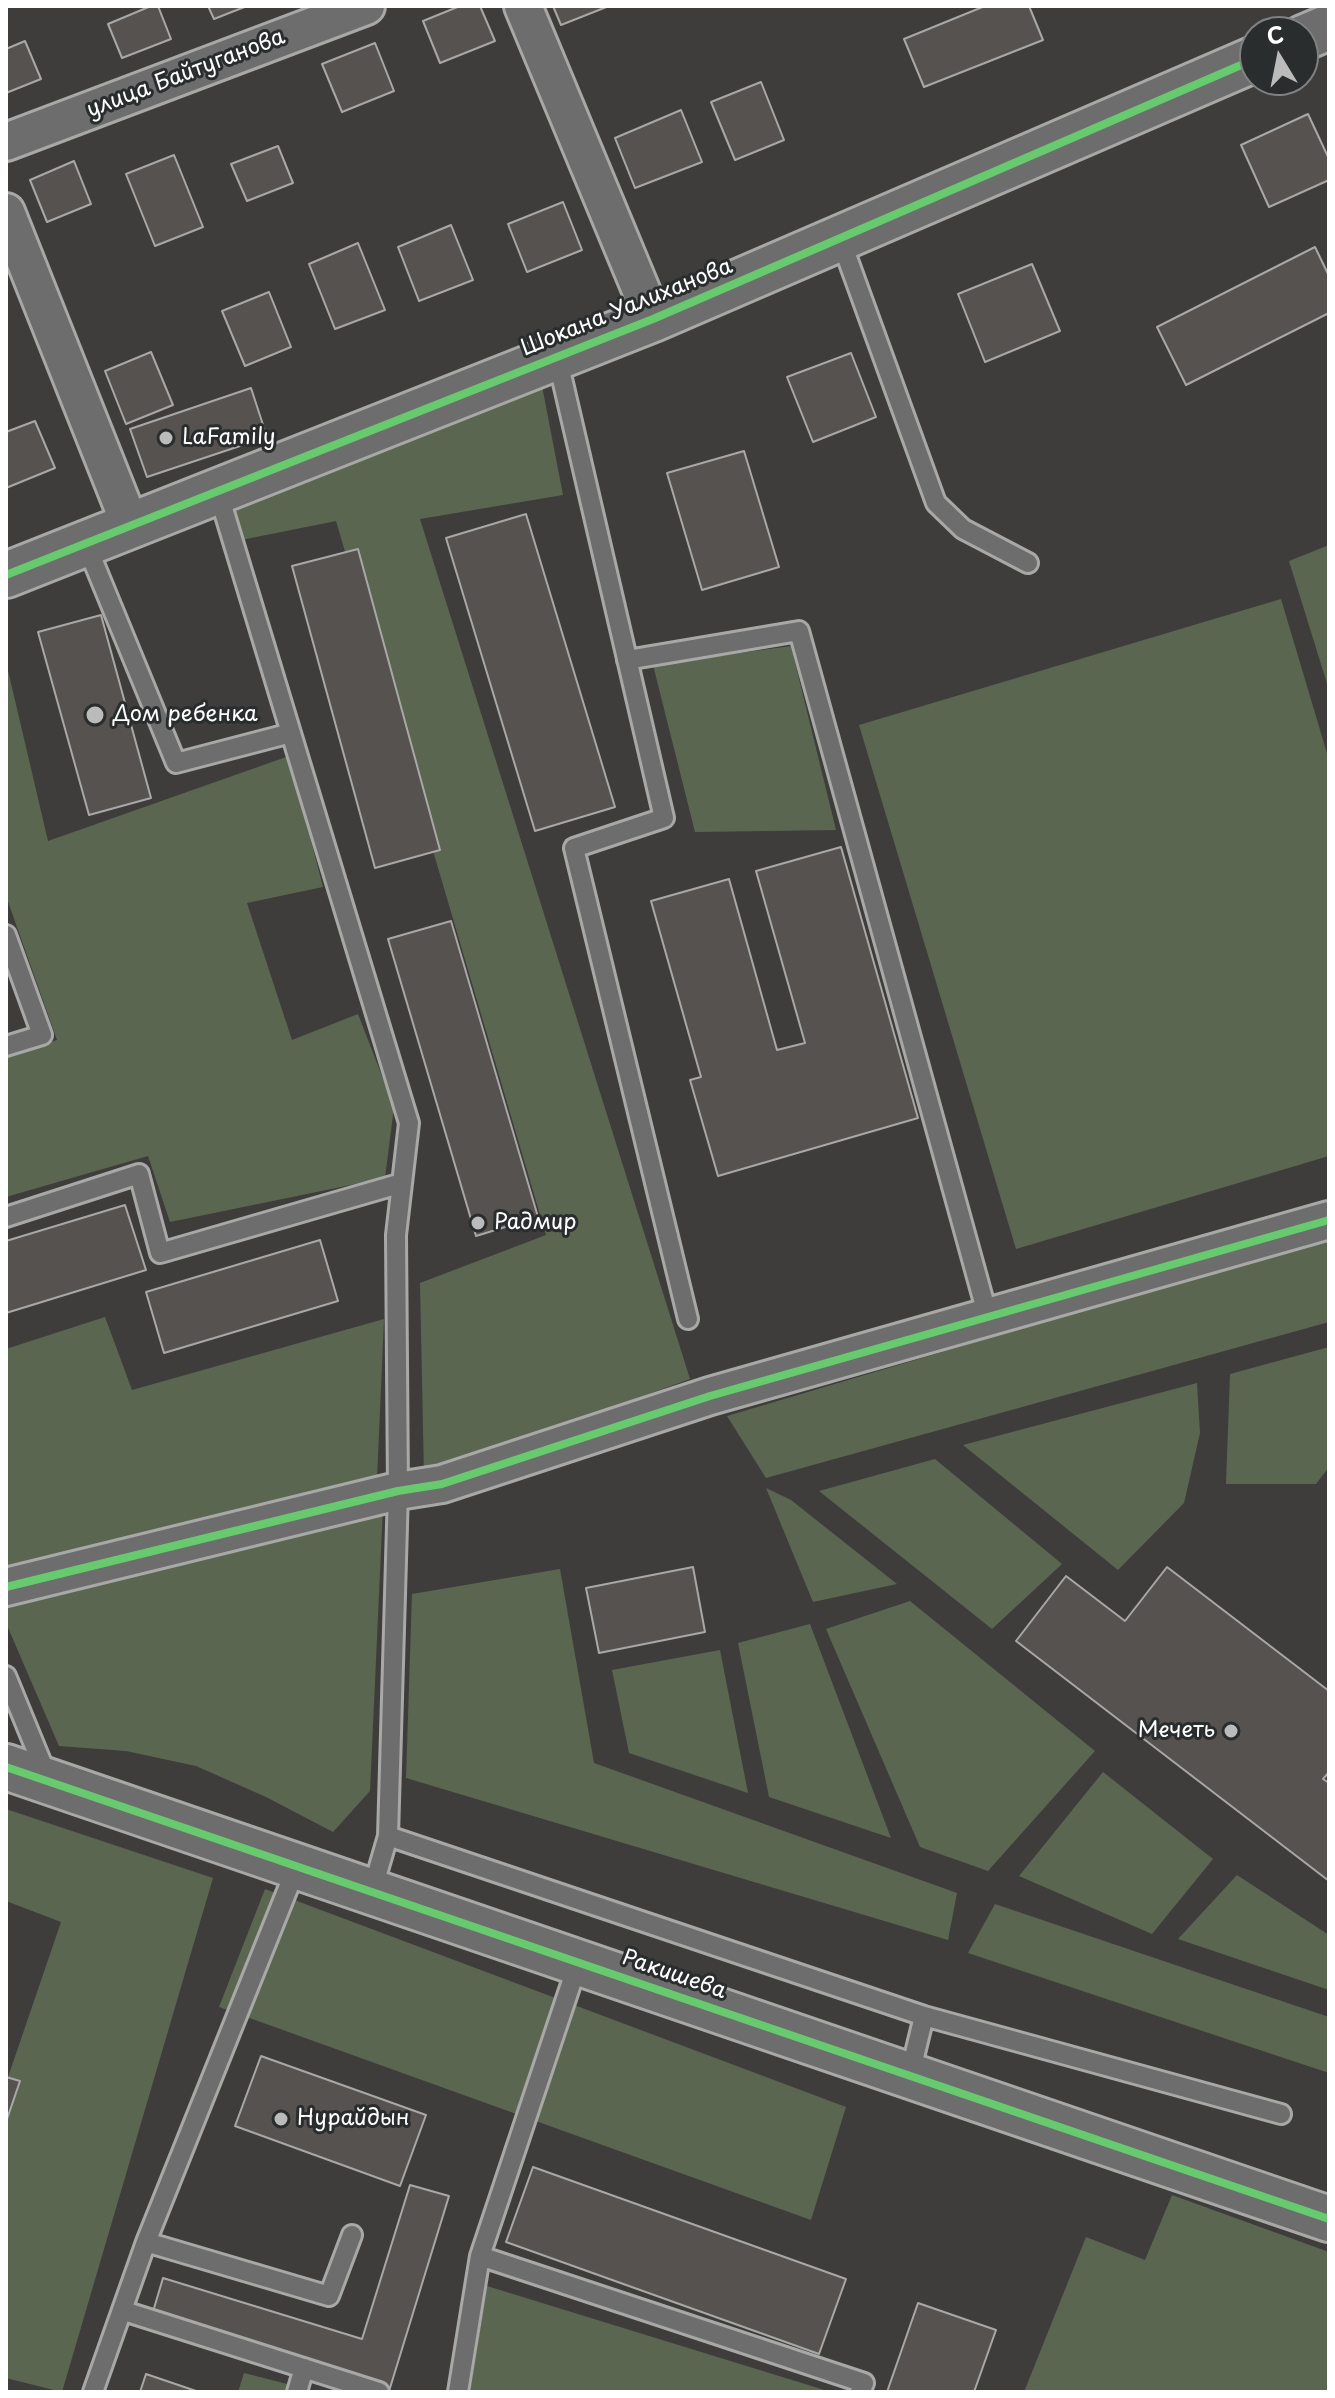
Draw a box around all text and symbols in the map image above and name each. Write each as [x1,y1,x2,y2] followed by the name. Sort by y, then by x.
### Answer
[1239,16,1319,96] north arrow
[1264,16,1286,52] text: С
[83,24,289,124] street label: улица Байтуганова
[517,253,737,363] street label: Шокана Уалиханова
[182,425,276,451] place label: LaFamily
[157,429,175,447] marker: LaFamily
[113,702,258,728] place label: Дом ребенка
[84,704,106,726] marker: Дом ребенка
[494,1210,576,1236] place label: Радмир
[469,1214,487,1232] marker: Радмир
[1138,1718,1215,1744] place label: Мечеть
[1222,1722,1240,1740] marker: Мечеть
[618,1945,730,2005] street label: Ракишева
[297,2106,410,2132] place label: Нурайдын
[272,2110,290,2128] marker: Нурайдын

